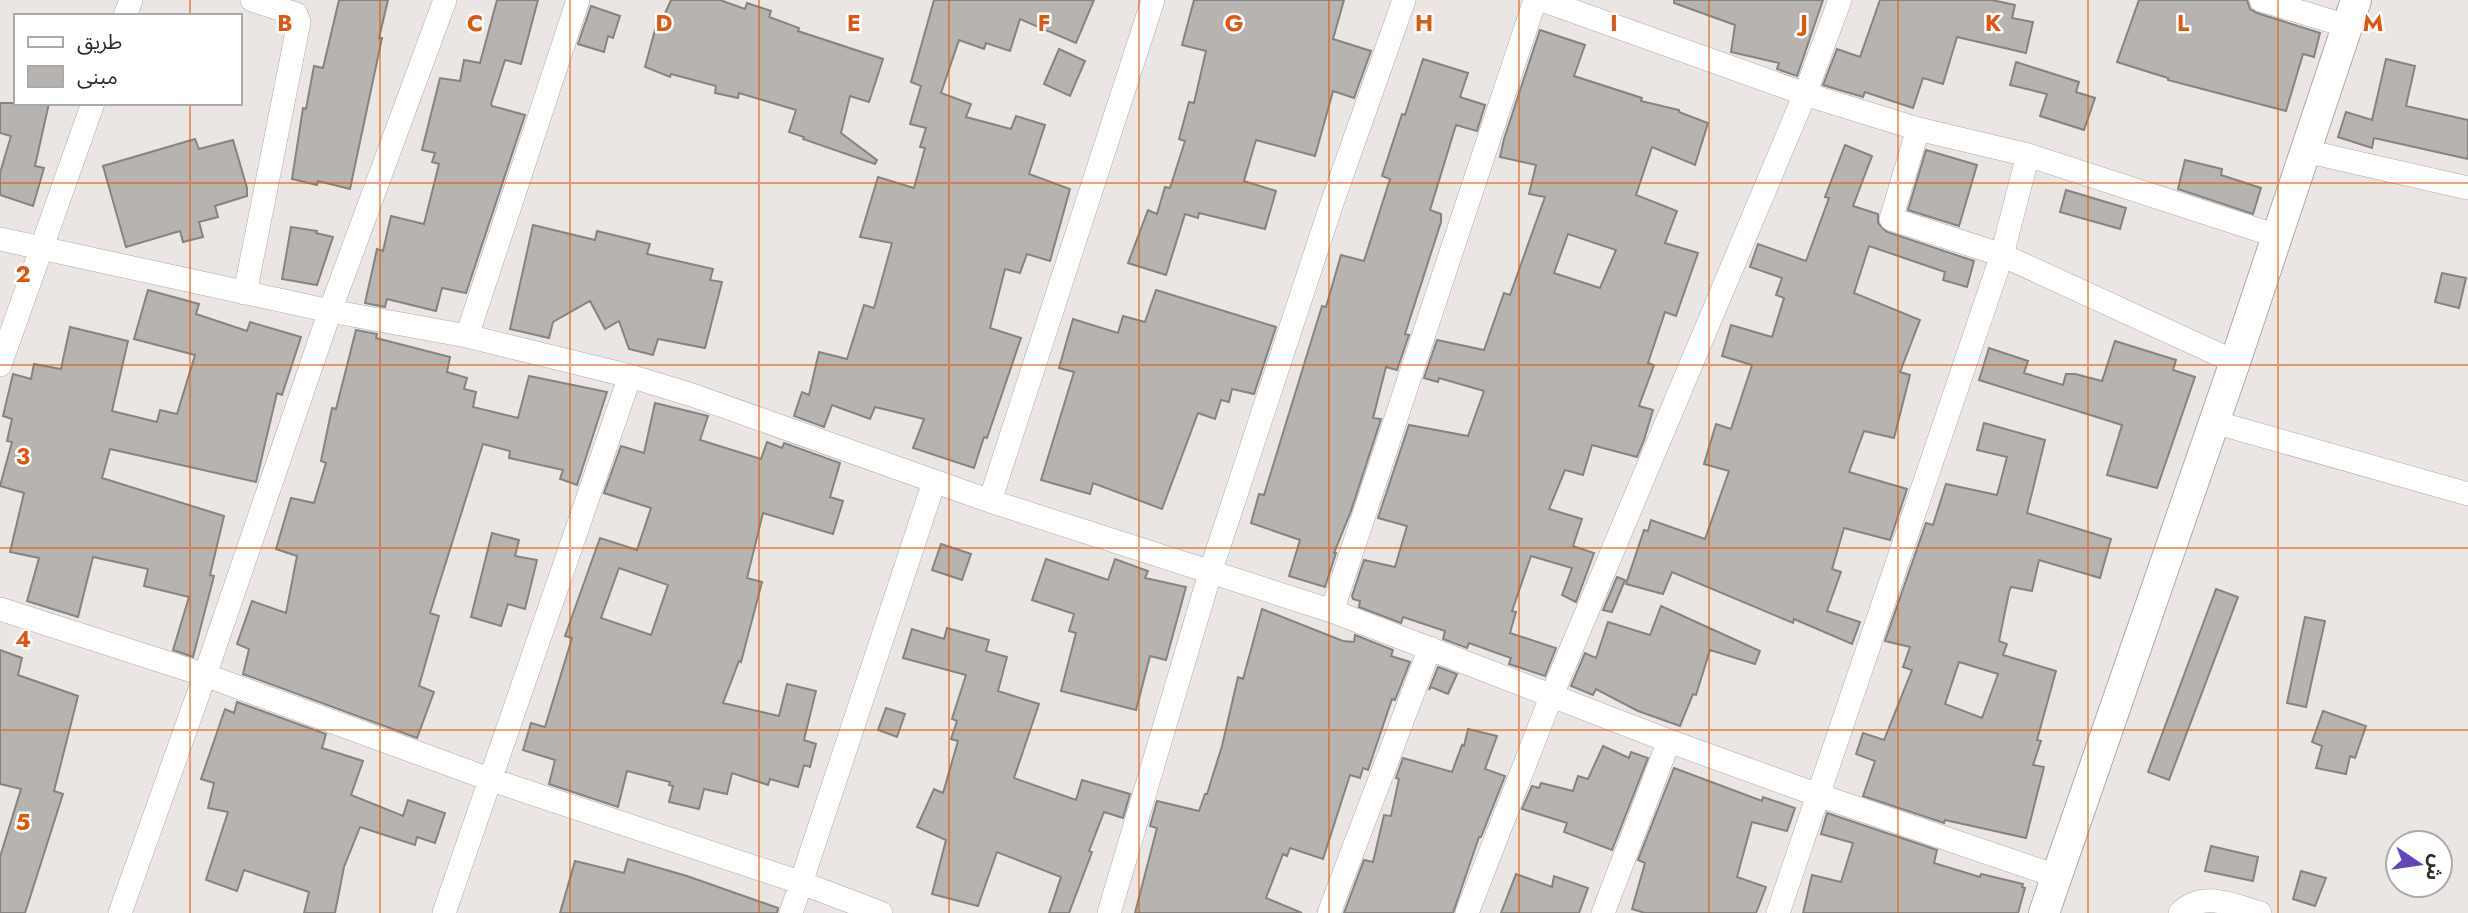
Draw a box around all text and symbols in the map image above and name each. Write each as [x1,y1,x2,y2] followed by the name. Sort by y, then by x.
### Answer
[277,6,293,40] text: B
[467,6,483,40] text: C
[656,6,673,40] text: D
[847,6,861,40] text: E
[1038,6,1050,40] text: F
[1225,6,1243,40] text: G
[1415,6,1433,40] text: H
[1610,6,1618,40] text: I
[1796,6,1808,40] text: J
[1985,6,2002,40] text: K
[2177,6,2190,40] text: L
[2363,6,2383,40] text: M
[14,14,242,105] legend
[77,27,122,57] text: طريق
[77,62,118,92] text: مبنى
[15,257,31,291] text: 2
[16,439,30,473] text: 3
[15,622,31,656] text: 4
[16,805,30,839] text: 5
[2384,829,2454,899] north arrow
[2419,852,2451,883] text: ش

